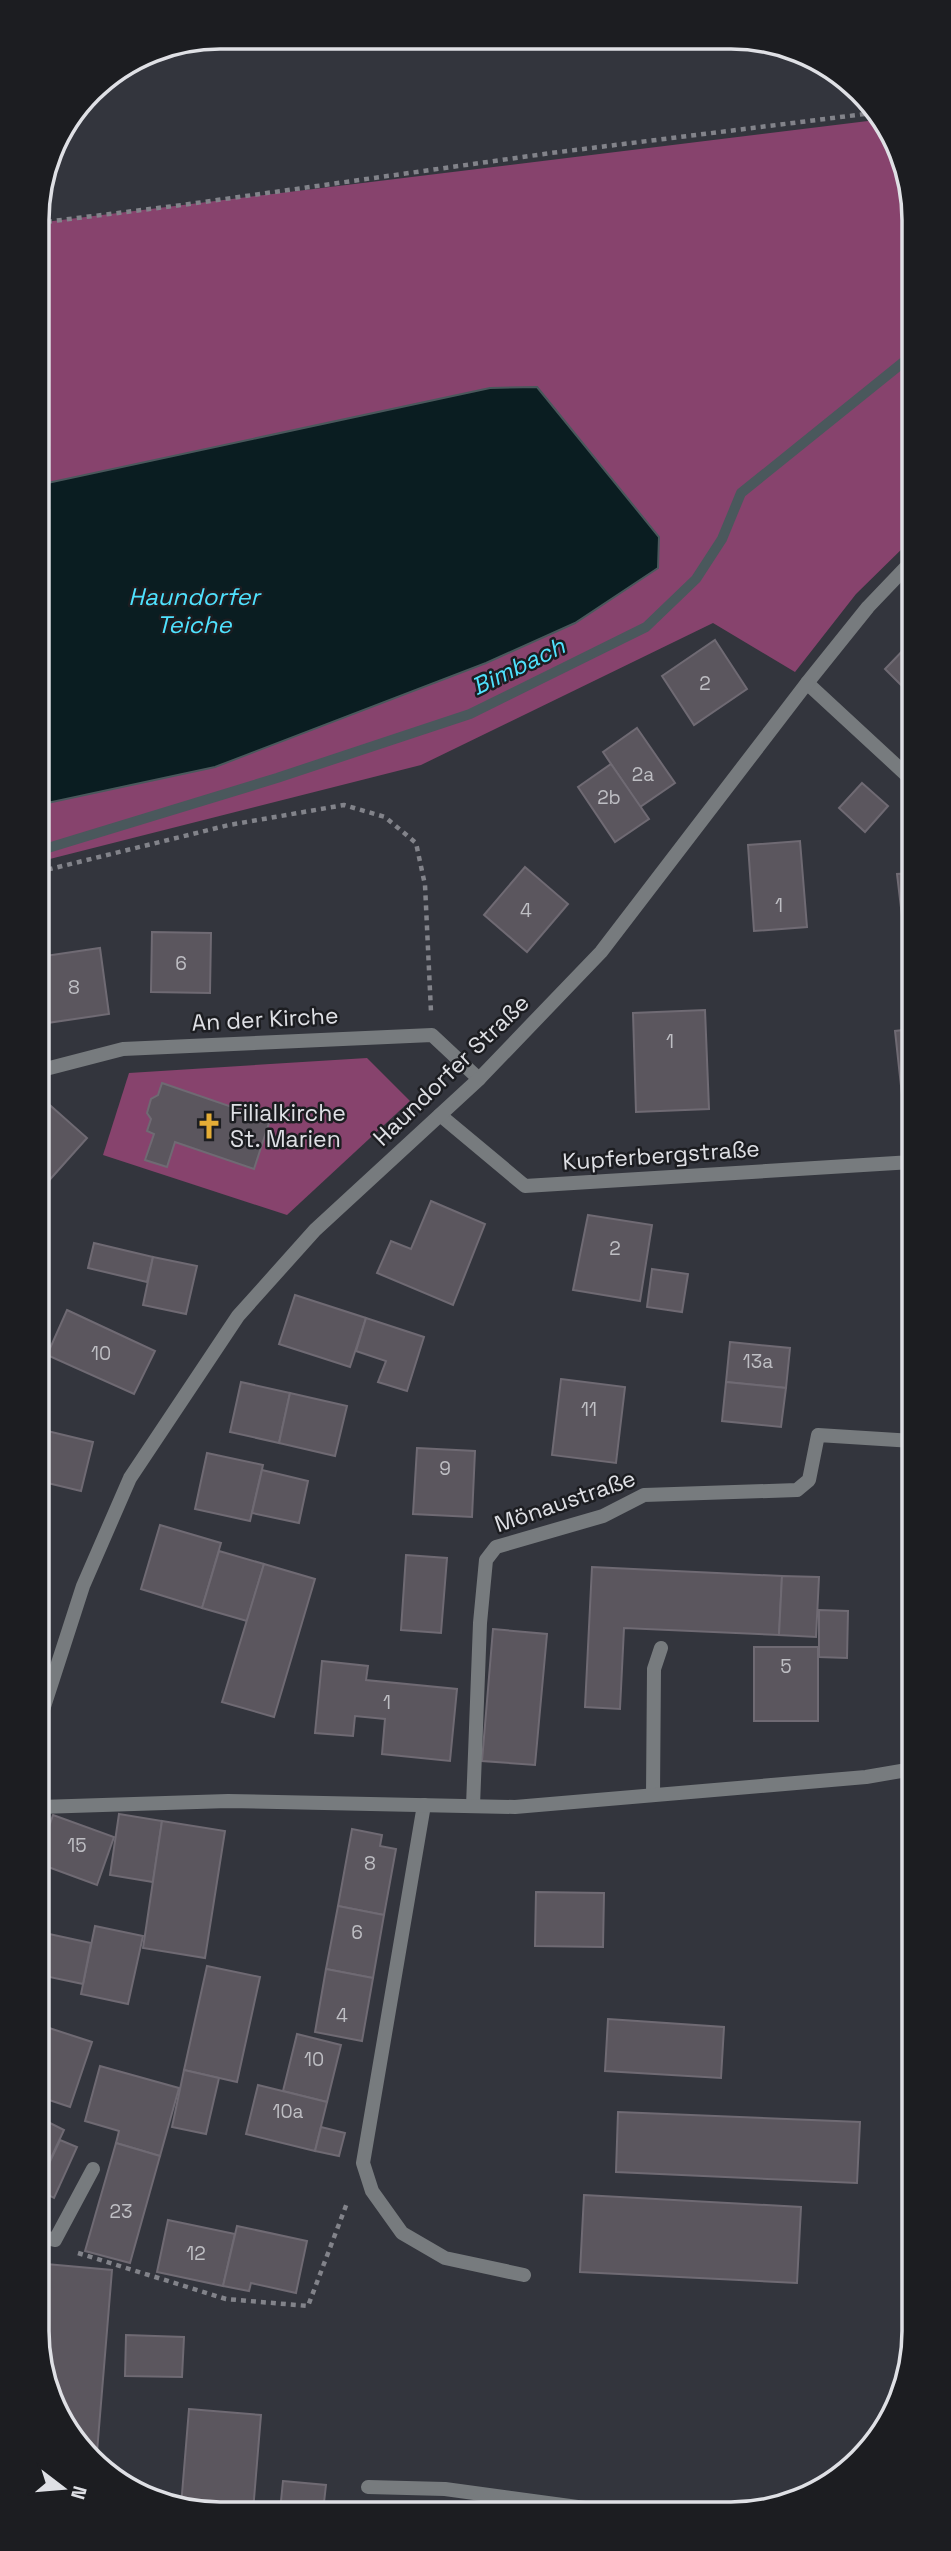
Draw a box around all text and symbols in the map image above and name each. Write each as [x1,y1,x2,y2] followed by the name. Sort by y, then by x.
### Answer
[128,581,263,640] water label: Haundorfer Teiche
[466,630,571,702] water label: Bimbach
[699,671,711,696] house number: 2
[632,762,654,787] house number: 2a
[597,785,621,810] house number: 2b
[775,893,783,918] house number: 1
[520,898,532,923] house number: 4
[175,951,187,976] house number: 6
[68,975,80,1000] house number: 8
[367,988,535,1152] street label: Haundorfer Straße
[191,1000,339,1038] street label: An der Kirche
[666,1029,674,1054] house number: 1
[230,1098,346,1154] place label: Filialkirche St. Marien
[194,1111,224,1141] church icon: Filialkirche St. Marien
[561,1133,761,1177] street label: Kupferbergstraße
[609,1236,621,1261] house number: 2
[91,1341,111,1366] house number: 10
[743,1349,773,1374] house number: 13a
[581,1397,597,1422] house number: 11
[439,1456,451,1481] house number: 9
[491,1463,639,1539] street label: Mönaustraße
[780,1654,792,1679] house number: 5
[383,1690,391,1715] house number: 1
[67,1833,87,1858] house number: 15
[364,1851,376,1876] house number: 8
[351,1920,363,1945] house number: 6
[336,2003,348,2028] house number: 4
[304,2047,324,2072] house number: 10
[272,2099,304,2124] house number: 10a
[110,2199,132,2224] house number: 23
[186,2241,206,2266] house number: 12
[28,2453,98,2523] north arrow
[65,2483,93,2502] text: N

